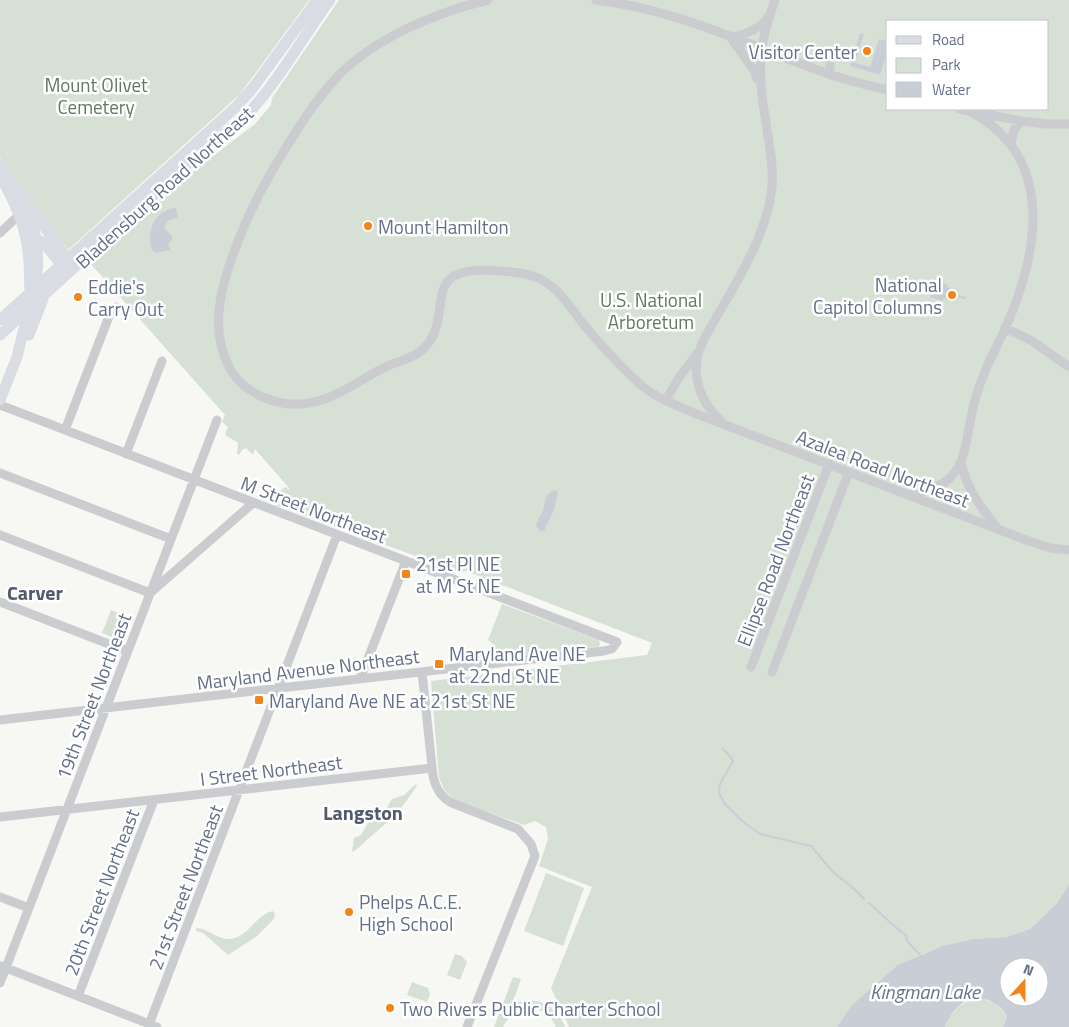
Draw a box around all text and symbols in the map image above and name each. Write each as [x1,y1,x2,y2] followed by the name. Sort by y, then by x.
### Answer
[886,20,1049,110] legend
[932,28,964,51] text: Road
[749,37,857,66] place label: Visitor Center
[861,45,873,57] marker: Visitor Center
[932,53,961,76] text: Park
[44,70,148,121] park label: Mount Olivet Cemetery
[932,78,971,101] text: Water
[68,99,260,275] street label: Bladensburg Road Northeast
[378,212,509,241] place label: Mount Hamilton
[362,220,374,232] marker: Mount Hamilton
[813,270,942,321] place label: National Capitol Columns
[88,272,164,323] place label: Eddie's Carry Out
[600,285,702,336] park label: U.S. National Arboretum
[946,289,958,301] marker: National Capitol Columns
[72,291,84,303] marker: Eddie's Carry Out
[792,422,974,515] street label: Azalea Road Northeast
[237,468,391,550] street label: M Street Northeast
[729,469,821,650] street label: Ellipse Road Northeast
[416,549,501,600] place label: 21st Pl NE at M St NE
[400,568,412,580] marker: 21st Pl NE at M St NE
[7,577,64,608] district label: Carver
[48,608,138,784] street label: 19th Street Northeast
[449,639,586,690] place label: Maryland Ave NE at 22nd St NE
[195,641,421,697] street label: Maryland Avenue Northeast
[433,658,445,670] marker: Maryland Ave NE at 22nd St NE
[269,686,516,715] place label: Maryland Ave NE at 21st St NE
[253,694,265,706] marker: Maryland Ave NE at 21st St NE
[198,747,344,793] street label: I Street Northeast
[323,797,403,828] district label: Langston
[140,800,230,974] street label: 21st Street Northeast
[56,804,146,980] street label: 20th Street Northeast
[359,887,462,938] place label: Phelps A.C.E. High School
[343,906,355,918] marker: Phelps A.C.E. High School
[999,957,1049,1007] north arrow
[1021,958,1037,981] text: N
[870,976,982,1007] water label: Kingman Lake
[400,994,661,1023] place label: Two Rivers Public Charter School
[384,1002,396,1014] marker: Two Rivers Public Charter School

